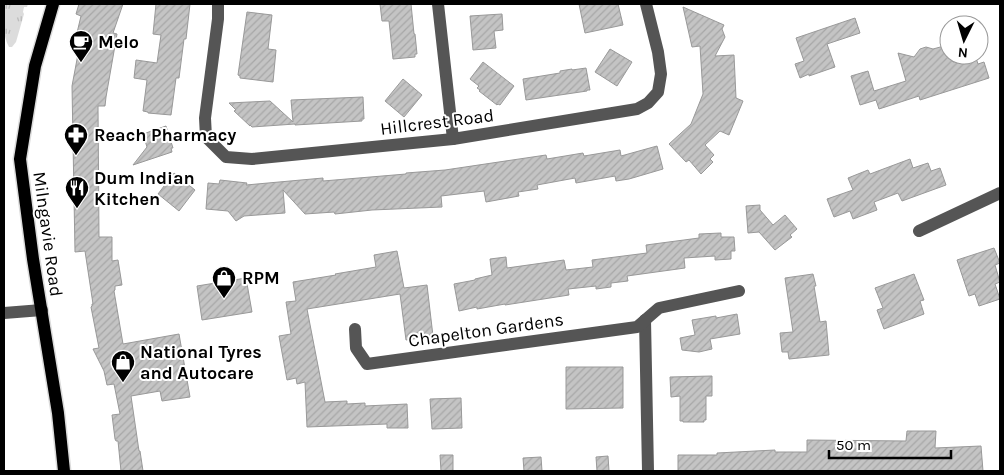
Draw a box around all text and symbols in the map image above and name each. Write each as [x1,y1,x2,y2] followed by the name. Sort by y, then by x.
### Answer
[939,15,989,65] north arrow
[68,29,94,63] cafe icon: Melo
[98,31,139,53] place label: Melo
[957,44,969,61] text: N
[379,104,495,140] street label: Hillcrest Road
[63,122,89,156] pharmacy icon: Reach Pharmacy
[94,124,236,146] place label: Reach Pharmacy
[94,167,195,210] place label: Dum Indian Kitchen
[28,170,68,298] street label: Milngavie Road
[64,175,90,209] restaurant icon: Dum Indian Kitchen
[211,265,237,299] shop icon: RPM
[242,267,280,289] place label: RPM
[407,308,565,352] street label: Chapelton Gardens
[140,341,262,384] place label: National Tyres and Autocare
[110,349,136,383] shop icon: National Tyres and Autocare
[829,428,952,460] scale bar
[836,436,871,454] text: 50 m

